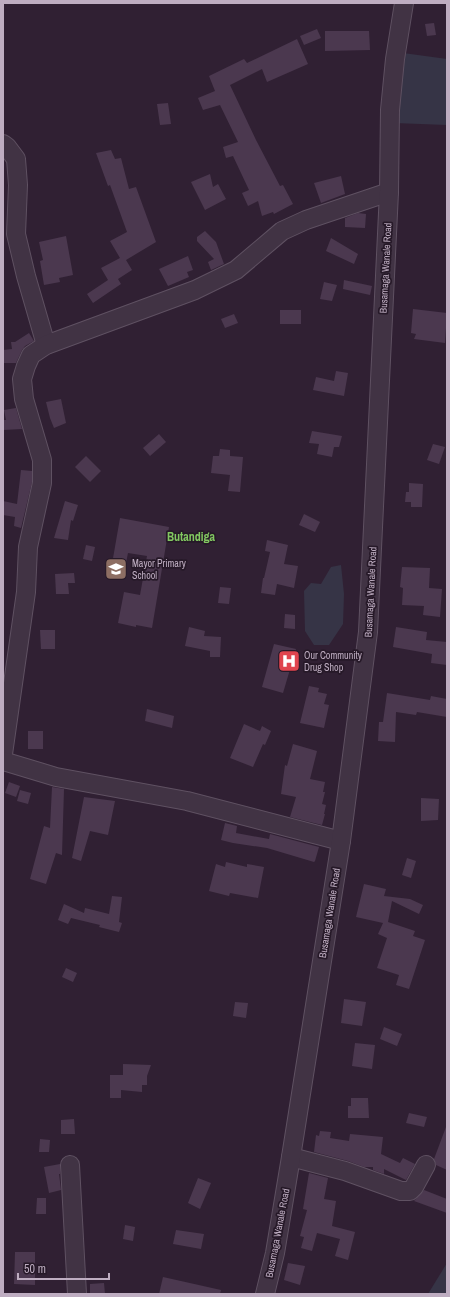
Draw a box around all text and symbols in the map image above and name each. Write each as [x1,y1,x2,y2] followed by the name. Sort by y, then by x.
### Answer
[377,222,394,314] street label: Busamaga Wanale Road
[167,529,216,545] district label: Butandiga
[362,546,379,638] street label: Busamaga Wanale Road
[103,556,129,582] school or university icon: Mayor Primary School
[132,557,187,582] place label: Mayor Primary School
[276,648,302,674] hospital icon: Our Community Drug Shop
[304,649,363,674] place label: Our Community Drug Shop
[316,867,343,959] street label: Busamaga Wanale Road
[262,1187,293,1279] street label: Busamaga Wanale Road
[18,1255,109,1281] scale bar
[24,1261,46,1277] text: 50 m

